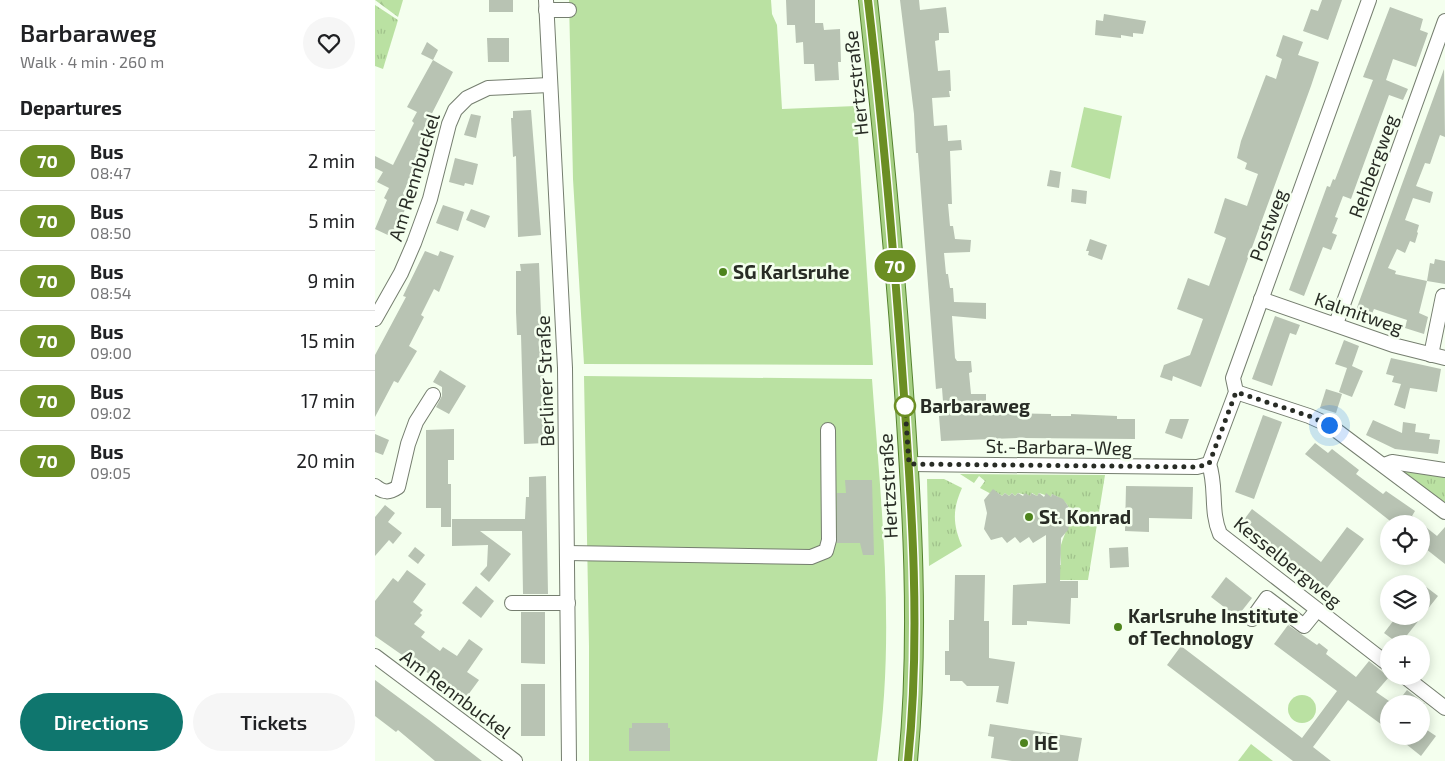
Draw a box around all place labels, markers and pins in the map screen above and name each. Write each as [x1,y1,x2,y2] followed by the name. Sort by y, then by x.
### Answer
[733,260,850,283] place label: SG Karlsruhe
[717,266,729,278] marker: SG Karlsruhe
[920,394,1030,417] place label: Barbaraweg
[894,395,916,417] marker: Barbaraweg
[1039,505,1131,528] place label: St. Konrad
[1023,511,1035,523] marker: St. Konrad
[1128,604,1299,650] place label: Karlsruhe Institute of Technology
[1112,621,1124,633] marker: Karlsruhe Institute of Technology
[1034,731,1058,754] place label: HE
[1018,737,1030,749] marker: HE

